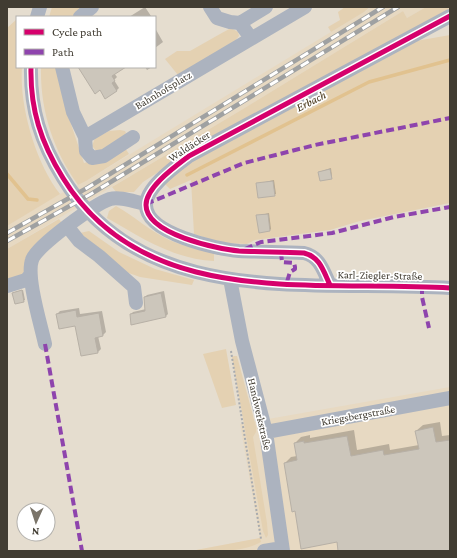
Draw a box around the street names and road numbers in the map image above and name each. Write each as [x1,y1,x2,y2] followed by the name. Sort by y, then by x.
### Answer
[133,68,194,112] street label: Bahnhofsplatz
[166,128,212,164] street label: Waldäcker
[337,268,423,283] street label: Karl-Ziegler-Straße
[246,377,274,451] street label: Handwerkstraße
[320,403,396,428] street label: Kriegsbergstraße

